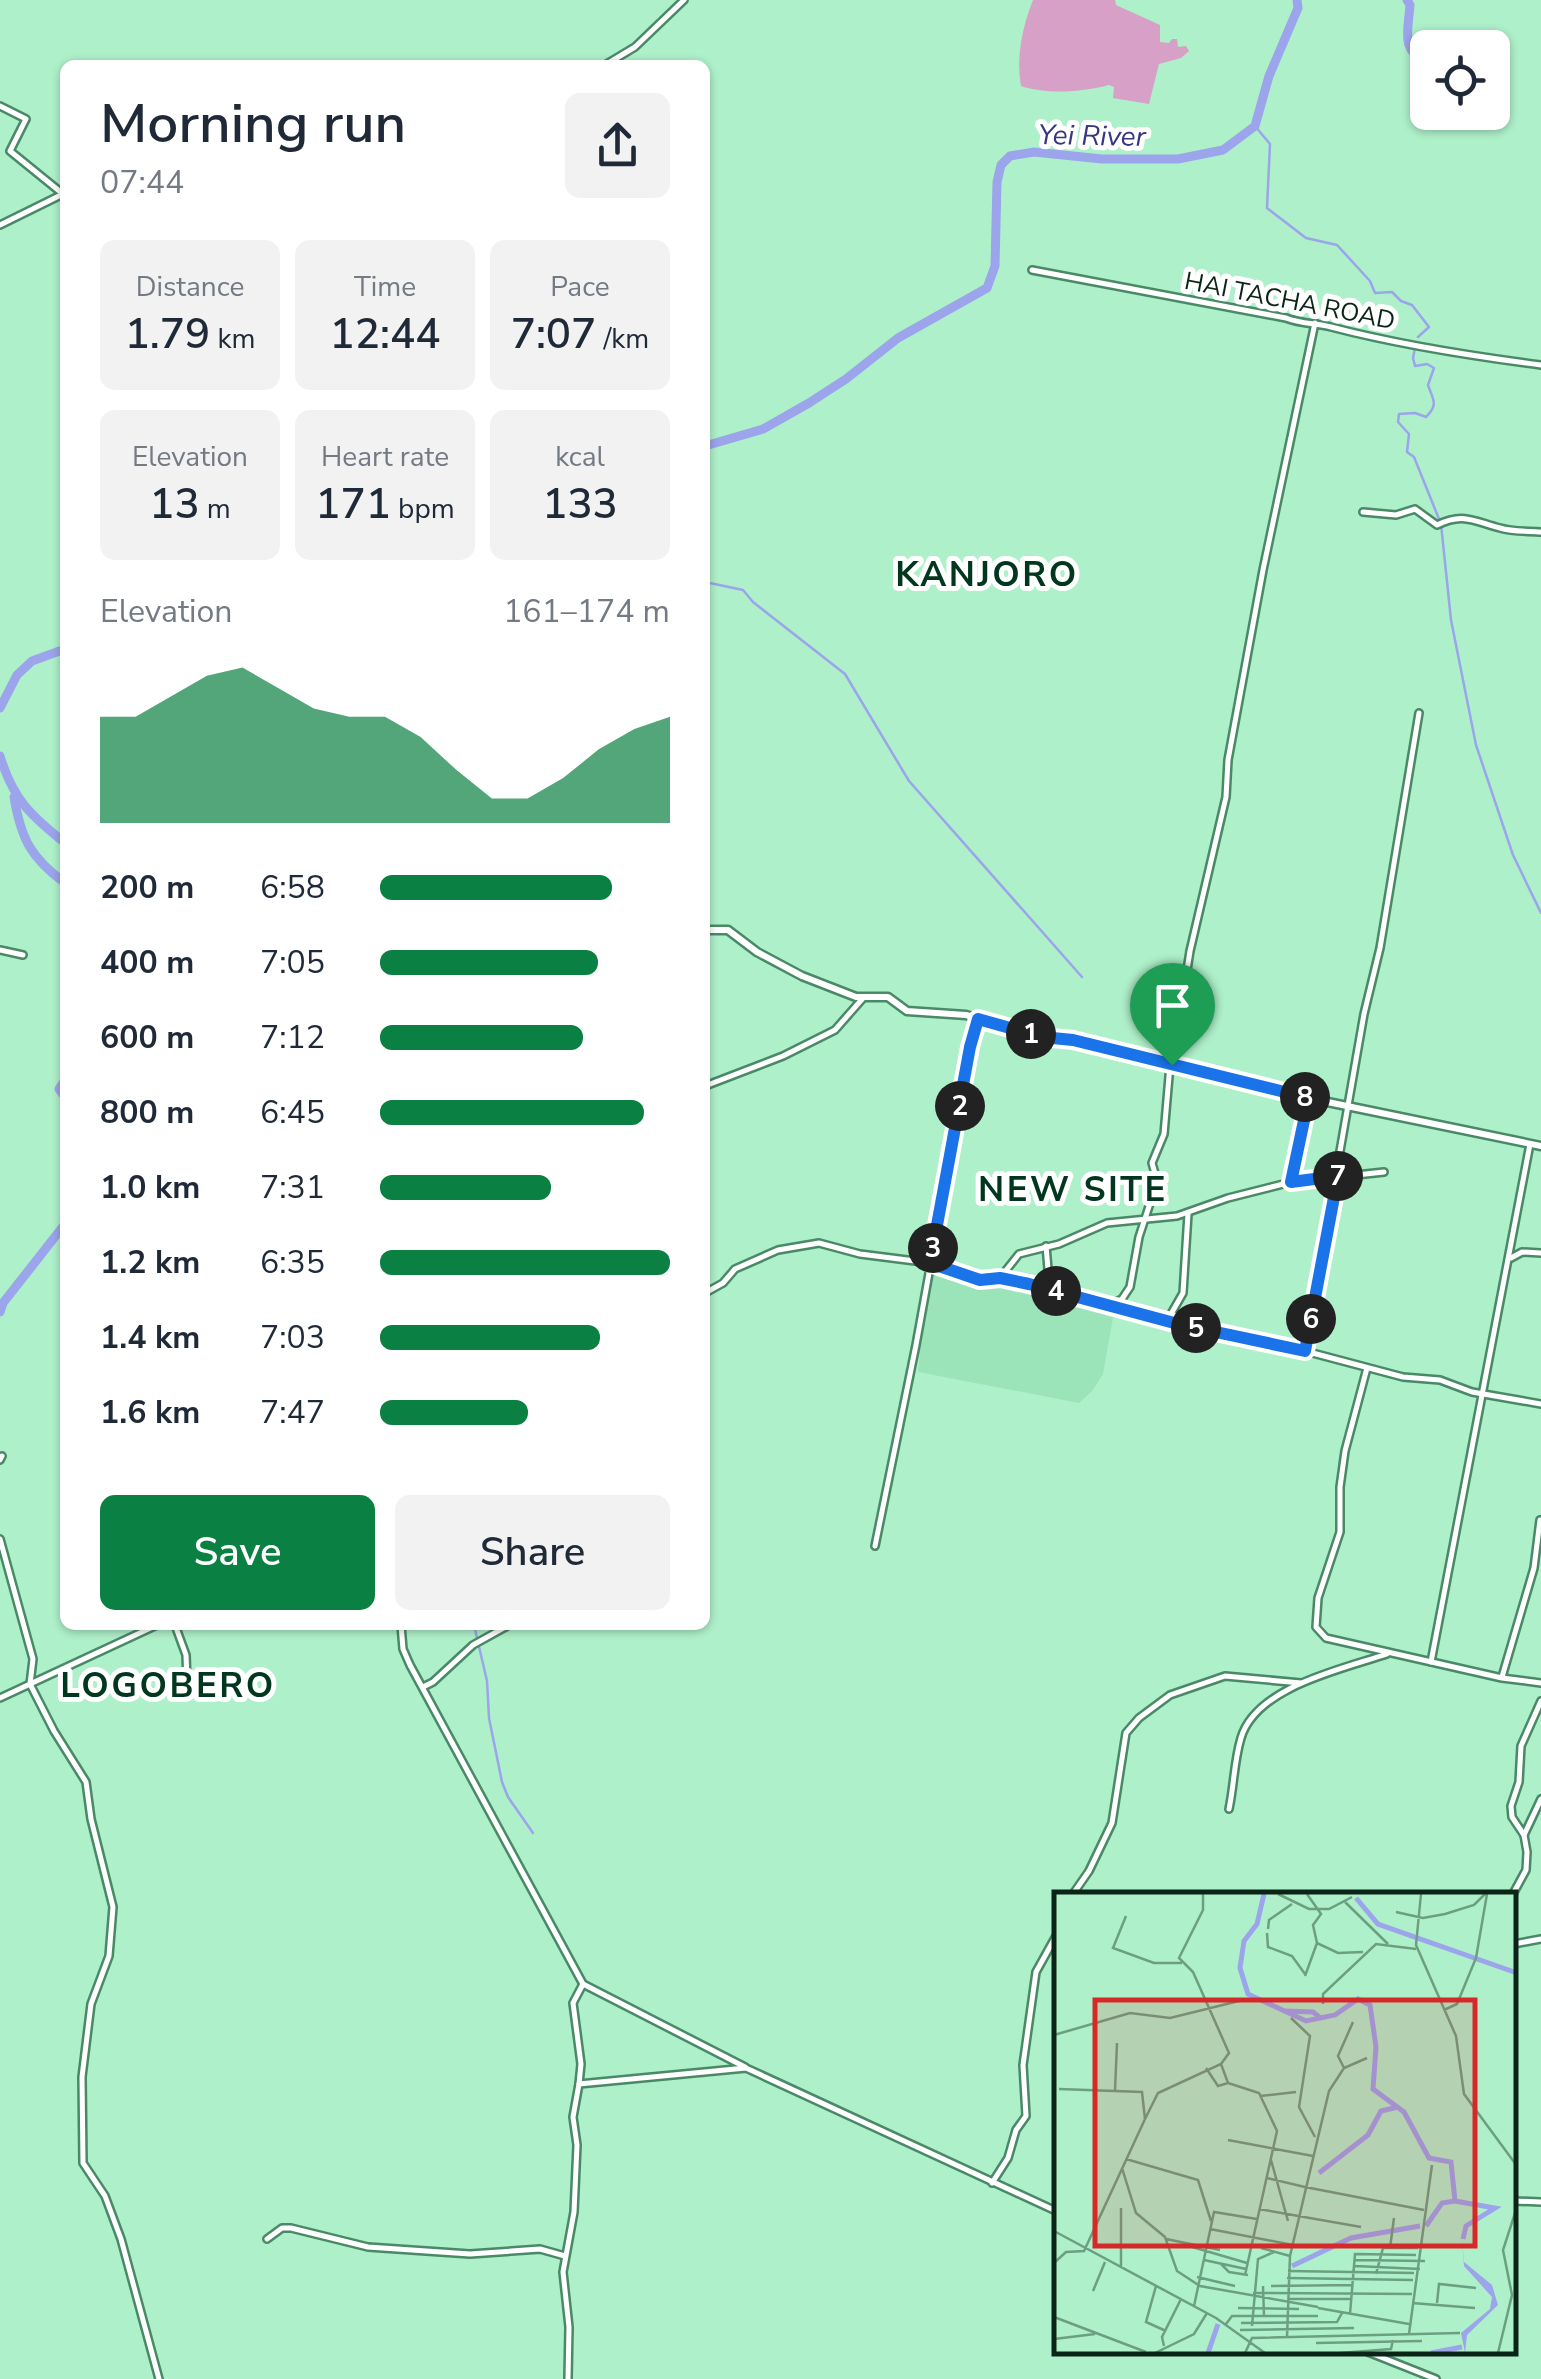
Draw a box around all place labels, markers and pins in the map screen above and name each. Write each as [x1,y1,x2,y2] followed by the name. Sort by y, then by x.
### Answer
[1130,963,1215,1066] pin
[1006,1009,1056,1059] pin: 1
[1280,1072,1330,1122] pin: 8
[935,1081,985,1131] pin: 2
[1313,1151,1363,1201] pin: 7
[908,1223,958,1273] pin: 3
[1031,1266,1081,1316] pin: 4
[1286,1294,1336,1344] pin: 6
[1171,1303,1221,1353] pin: 5

